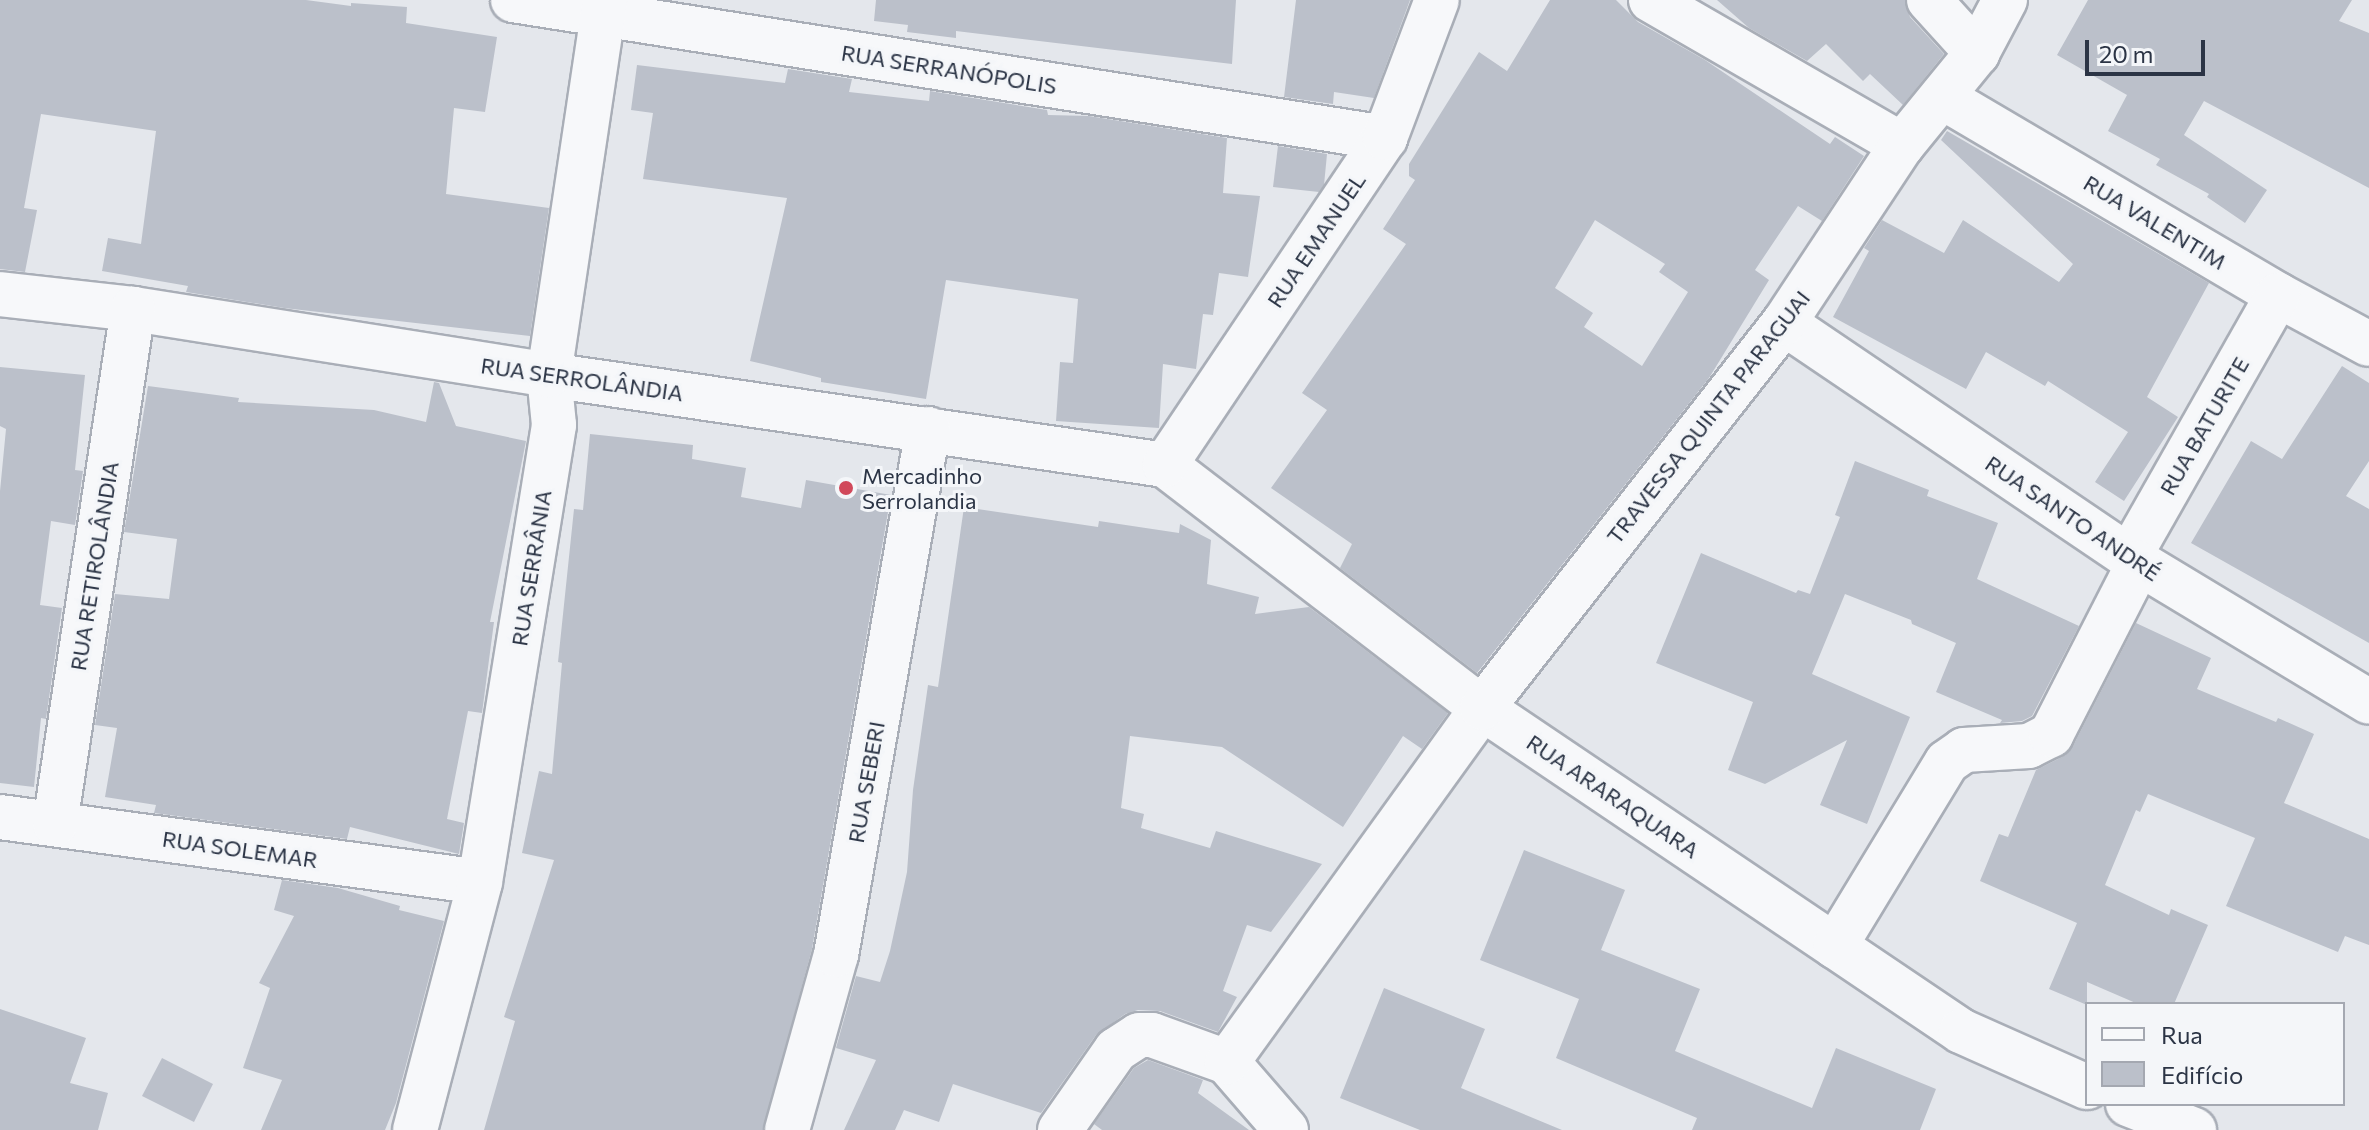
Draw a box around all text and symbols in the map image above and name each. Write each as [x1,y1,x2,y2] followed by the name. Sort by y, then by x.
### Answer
[2089,24,2209,74] scale bar
[839,39,1059,99] street label: RUA SERRANÓPOLIS
[2099,39,2153,68] text: 20 m
[1261,168,1371,312] street label: RUA EMANUEL
[2079,169,2231,275] street label: RUA VALENTIM
[1601,285,1815,549] street label: TRAVESSA QUINTA PARAGUAI
[479,352,685,406] street label: RUA SERROLÂNDIA
[2154,352,2254,500] street label: RUA BATURITE
[1981,450,2165,586] street label: RUA SANTO ANDRÉ
[64,460,124,672] street label: RUA RETIROLÂNDIA
[862,462,982,514] place label: Mercadinho Serrolandia
[837,479,855,497] marker: Mercadinho Serrolandia
[506,488,556,648] street label: RUA SERRÂNIA
[842,719,890,845] street label: RUA SEBERI
[1522,729,1704,863] street label: RUA ARARAQUARA
[161,825,319,873] street label: RUA SOLEMAR
[2085,1002,2345,1106] legend
[2161,1020,2203,1049] text: Rua
[2161,1060,2243,1089] text: Edifício

